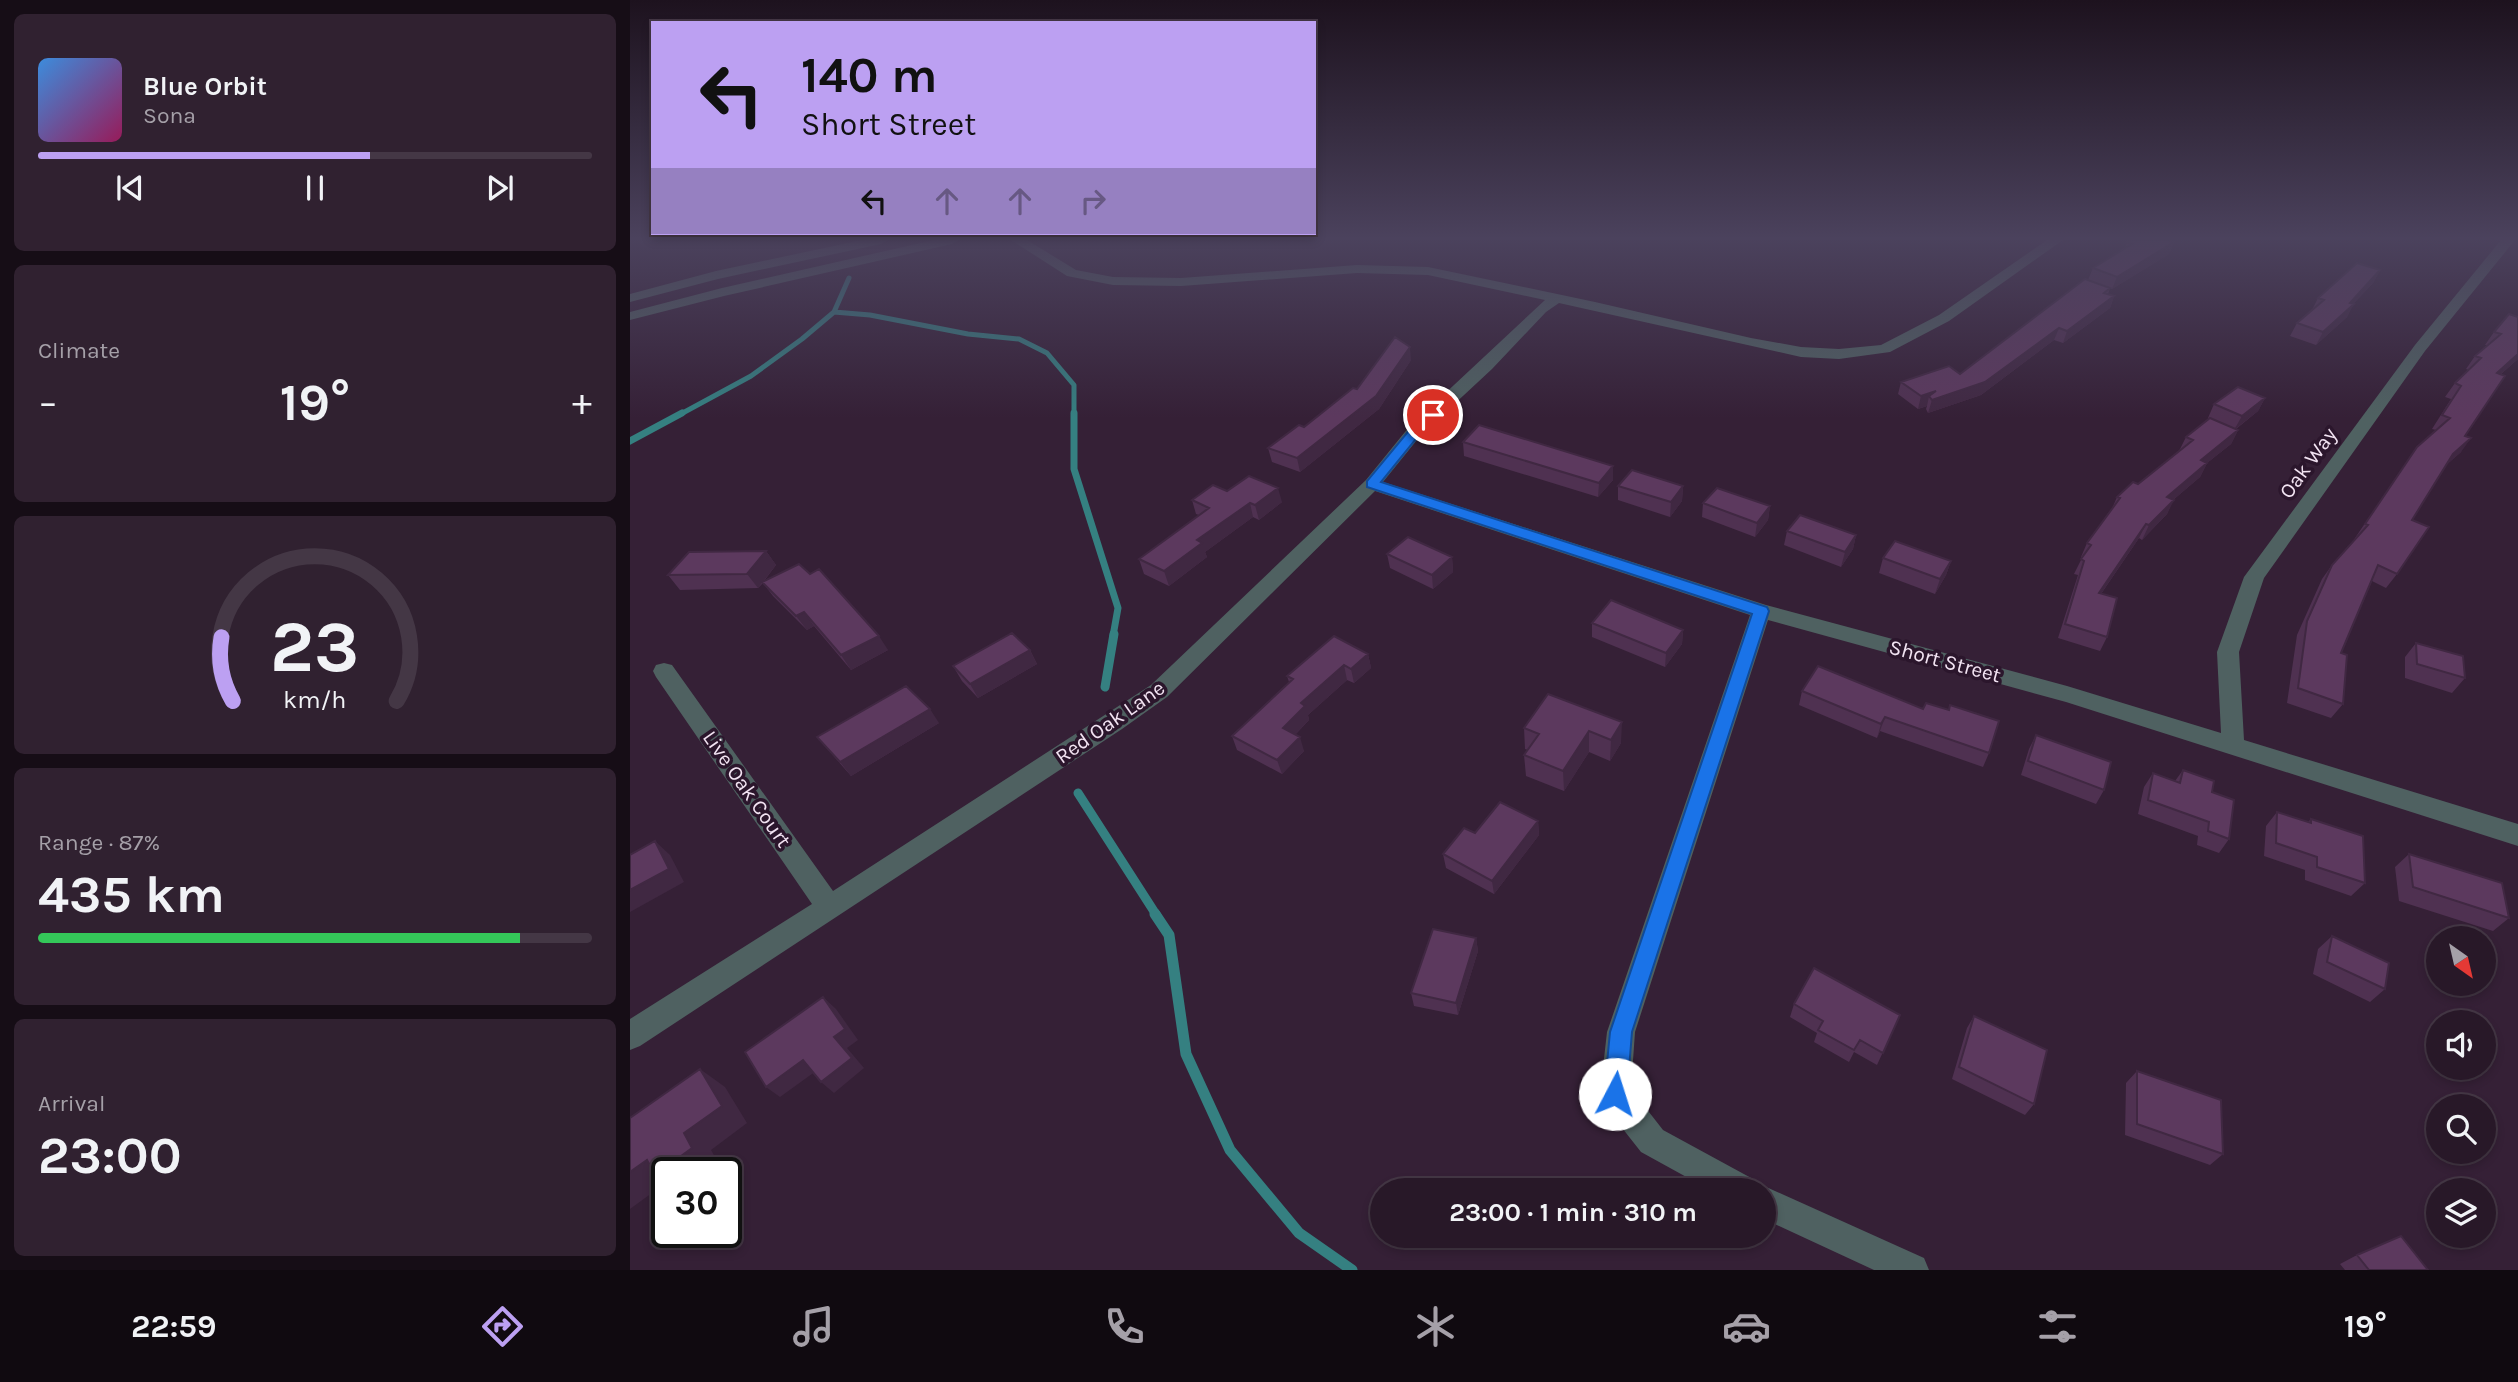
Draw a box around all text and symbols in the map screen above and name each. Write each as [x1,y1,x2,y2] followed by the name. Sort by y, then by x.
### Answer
[801,47,938,104] text: 140 m
[686,49,777,140] icon: left
[143,71,267,102] text: Blue Orbit
[143,102,196,129] text: Sona
[801,106,976,143] text: Short Street
[111,169,149,207] icon: previous
[296,169,334,207] icon: pause
[481,169,519,207] icon: next
[855,182,893,220] icon: left
[928,182,966,220] icon: ahead
[1001,182,1039,220] icon: ahead
[1074,182,1112,220] icon: right
[38,337,120,364] text: Climate
[280,372,350,433] text: 19°
[38,380,58,425] text: −
[572,380,592,425] text: +
[1403,385,1463,445] pin
[1414,396,1452,434] icon: arrive
[2274,423,2342,503] street label: Oak Way
[270,604,360,689] text: 23
[1886,635,2004,687] street label: Short Street
[1051,676,1169,768] street label: Red Oak Lane
[283,685,347,714] text: km/h
[698,726,796,852] street label: Live Oak Court
[38,829,160,856] text: Range · 87%
[38,864,225,925] text: 435 km
[2426,926,2496,996] north arrow
[2426,926,2496,1248] map controls
[2426,1010,2496,1080] button: sound
[1578,1057,1652,1131] position arrow
[38,1090,105,1117] text: Arrival
[2426,1094,2496,1164] button: search
[38,1125,182,1186] text: 23:00
[651,1157,742,1248] speed limit sign: 30
[2426,1178,2496,1248] button: layers
[1449,1197,1697,1228] text: 23:00 · 1 min · 310 m
[478,1302,527,1351] icon: directions
[789,1302,838,1351] icon: music
[1100,1302,1149,1351] icon: phone
[1411,1302,1460,1351] icon: climate
[1722,1302,1771,1351] icon: car
[2033,1302,2082,1351] icon: filters
[131,1308,216,1345] text: 22:59
[2344,1308,2387,1345] text: 19°

